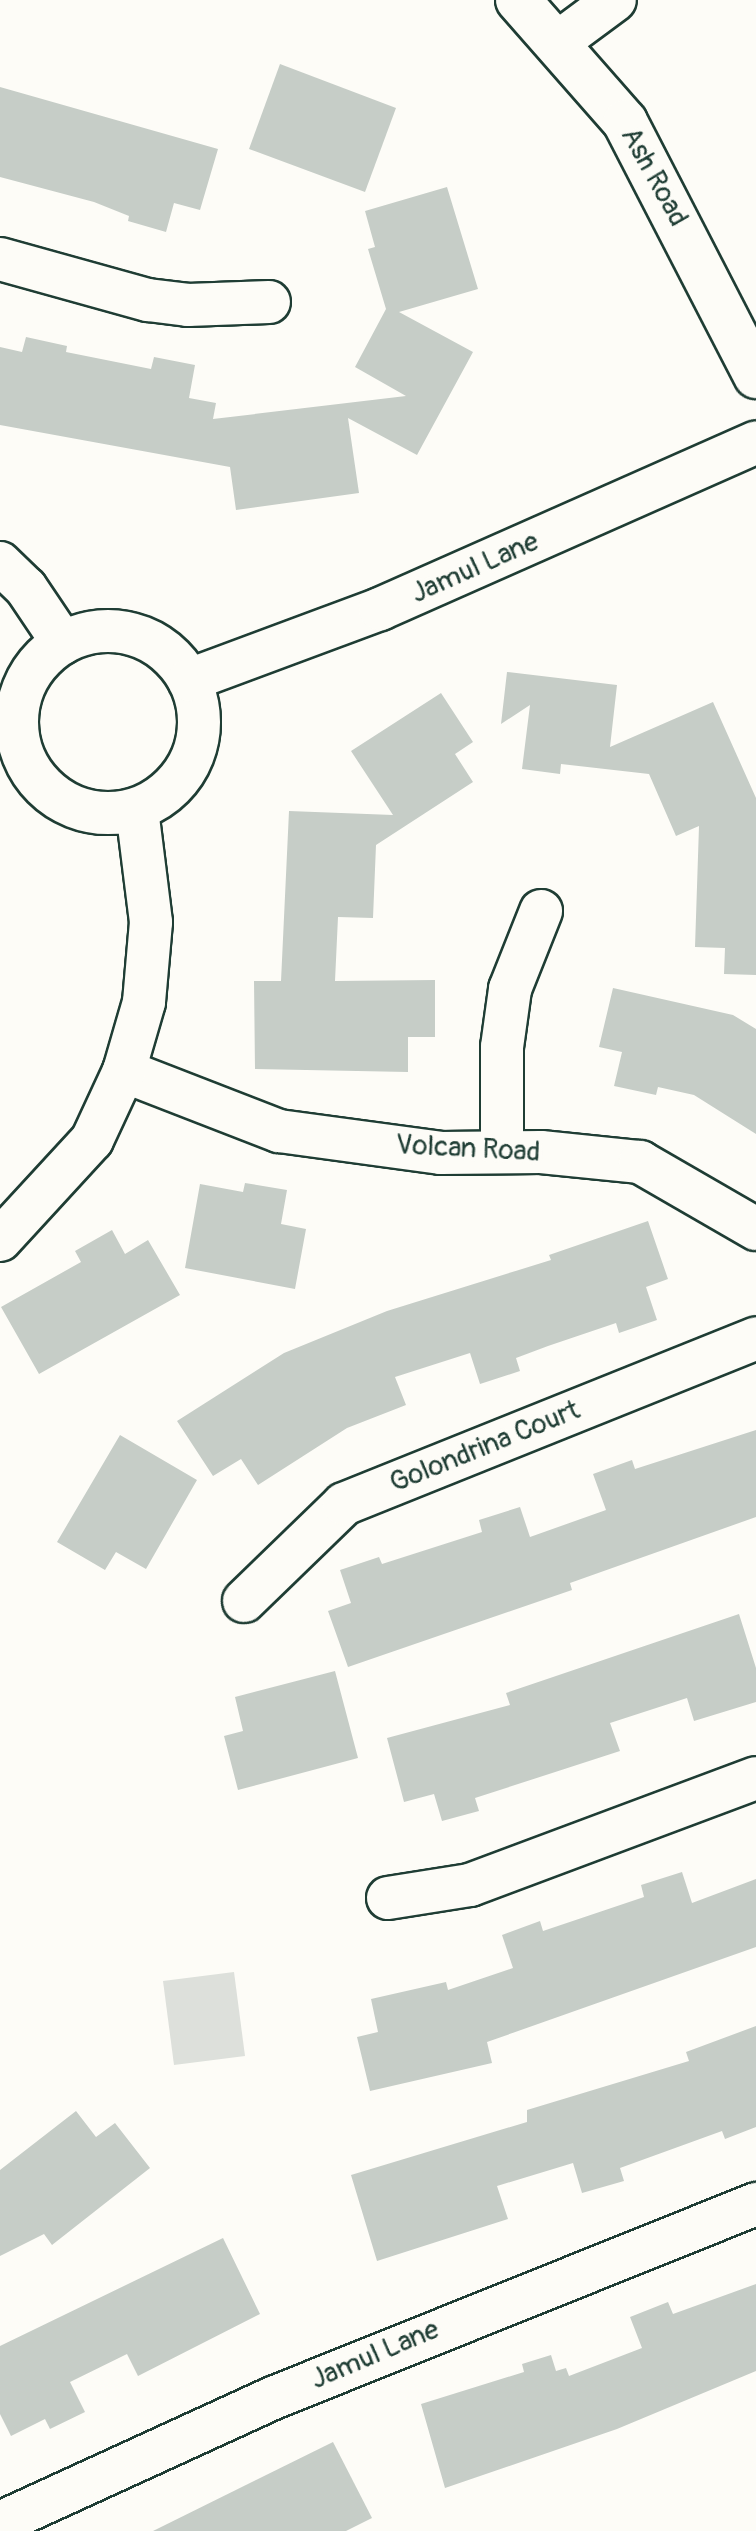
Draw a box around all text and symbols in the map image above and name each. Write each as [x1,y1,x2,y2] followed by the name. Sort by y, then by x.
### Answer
[613,122,695,232] street label: Ash Road
[406,525,544,611] street label: Jamul Lane
[395,1128,541,1170] street label: Volcan Road
[385,1394,585,1500] street label: Golondrina Court
[306,2313,444,2397] street label: Jamul Lane

